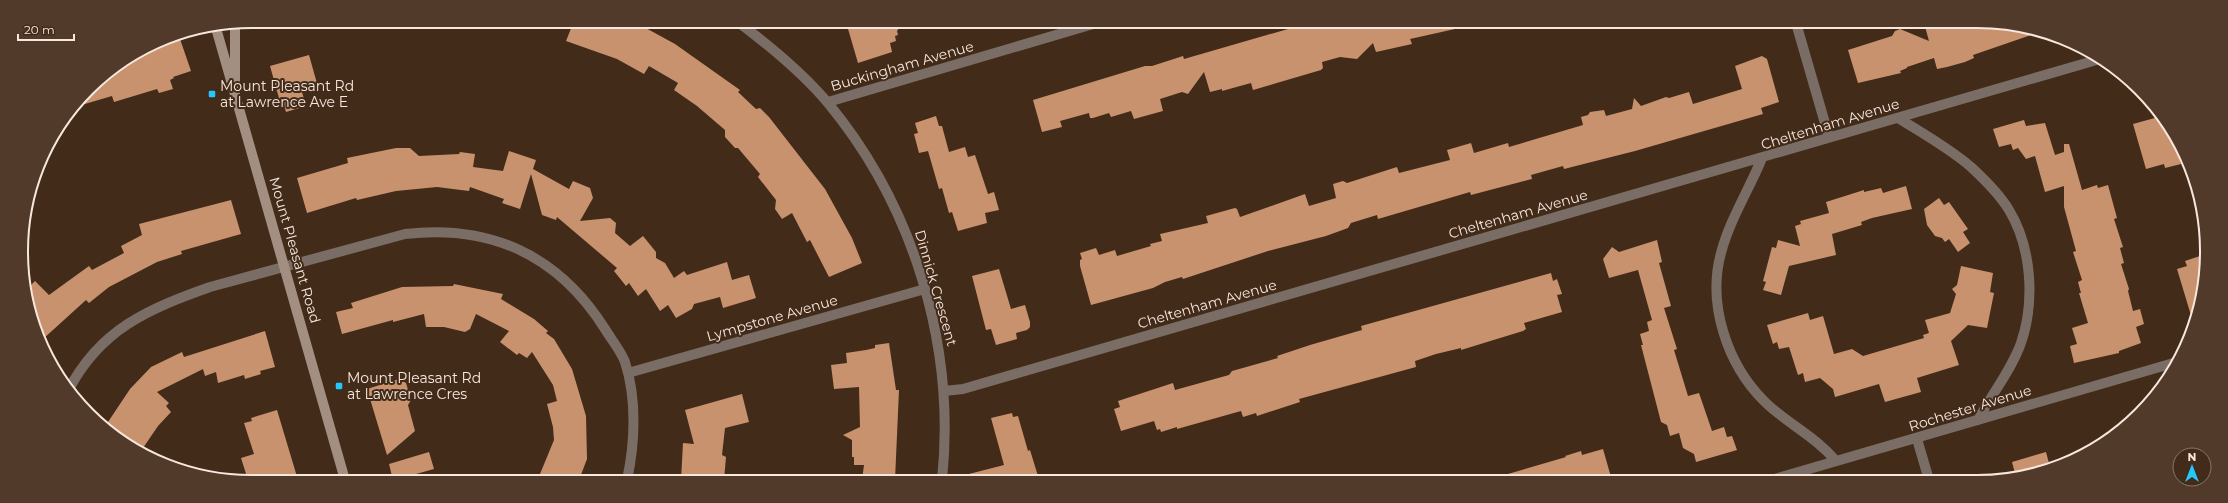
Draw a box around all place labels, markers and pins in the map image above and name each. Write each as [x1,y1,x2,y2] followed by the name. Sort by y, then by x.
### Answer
[220,77,354,111] place label: Mount Pleasant Rd at Lawrence Ave E
[207,89,217,99] marker: Mount Pleasant Rd at Lawrence Ave E
[347,369,481,403] place label: Mount Pleasant Rd at Lawrence Cres
[334,381,344,391] marker: Mount Pleasant Rd at Lawrence Cres

